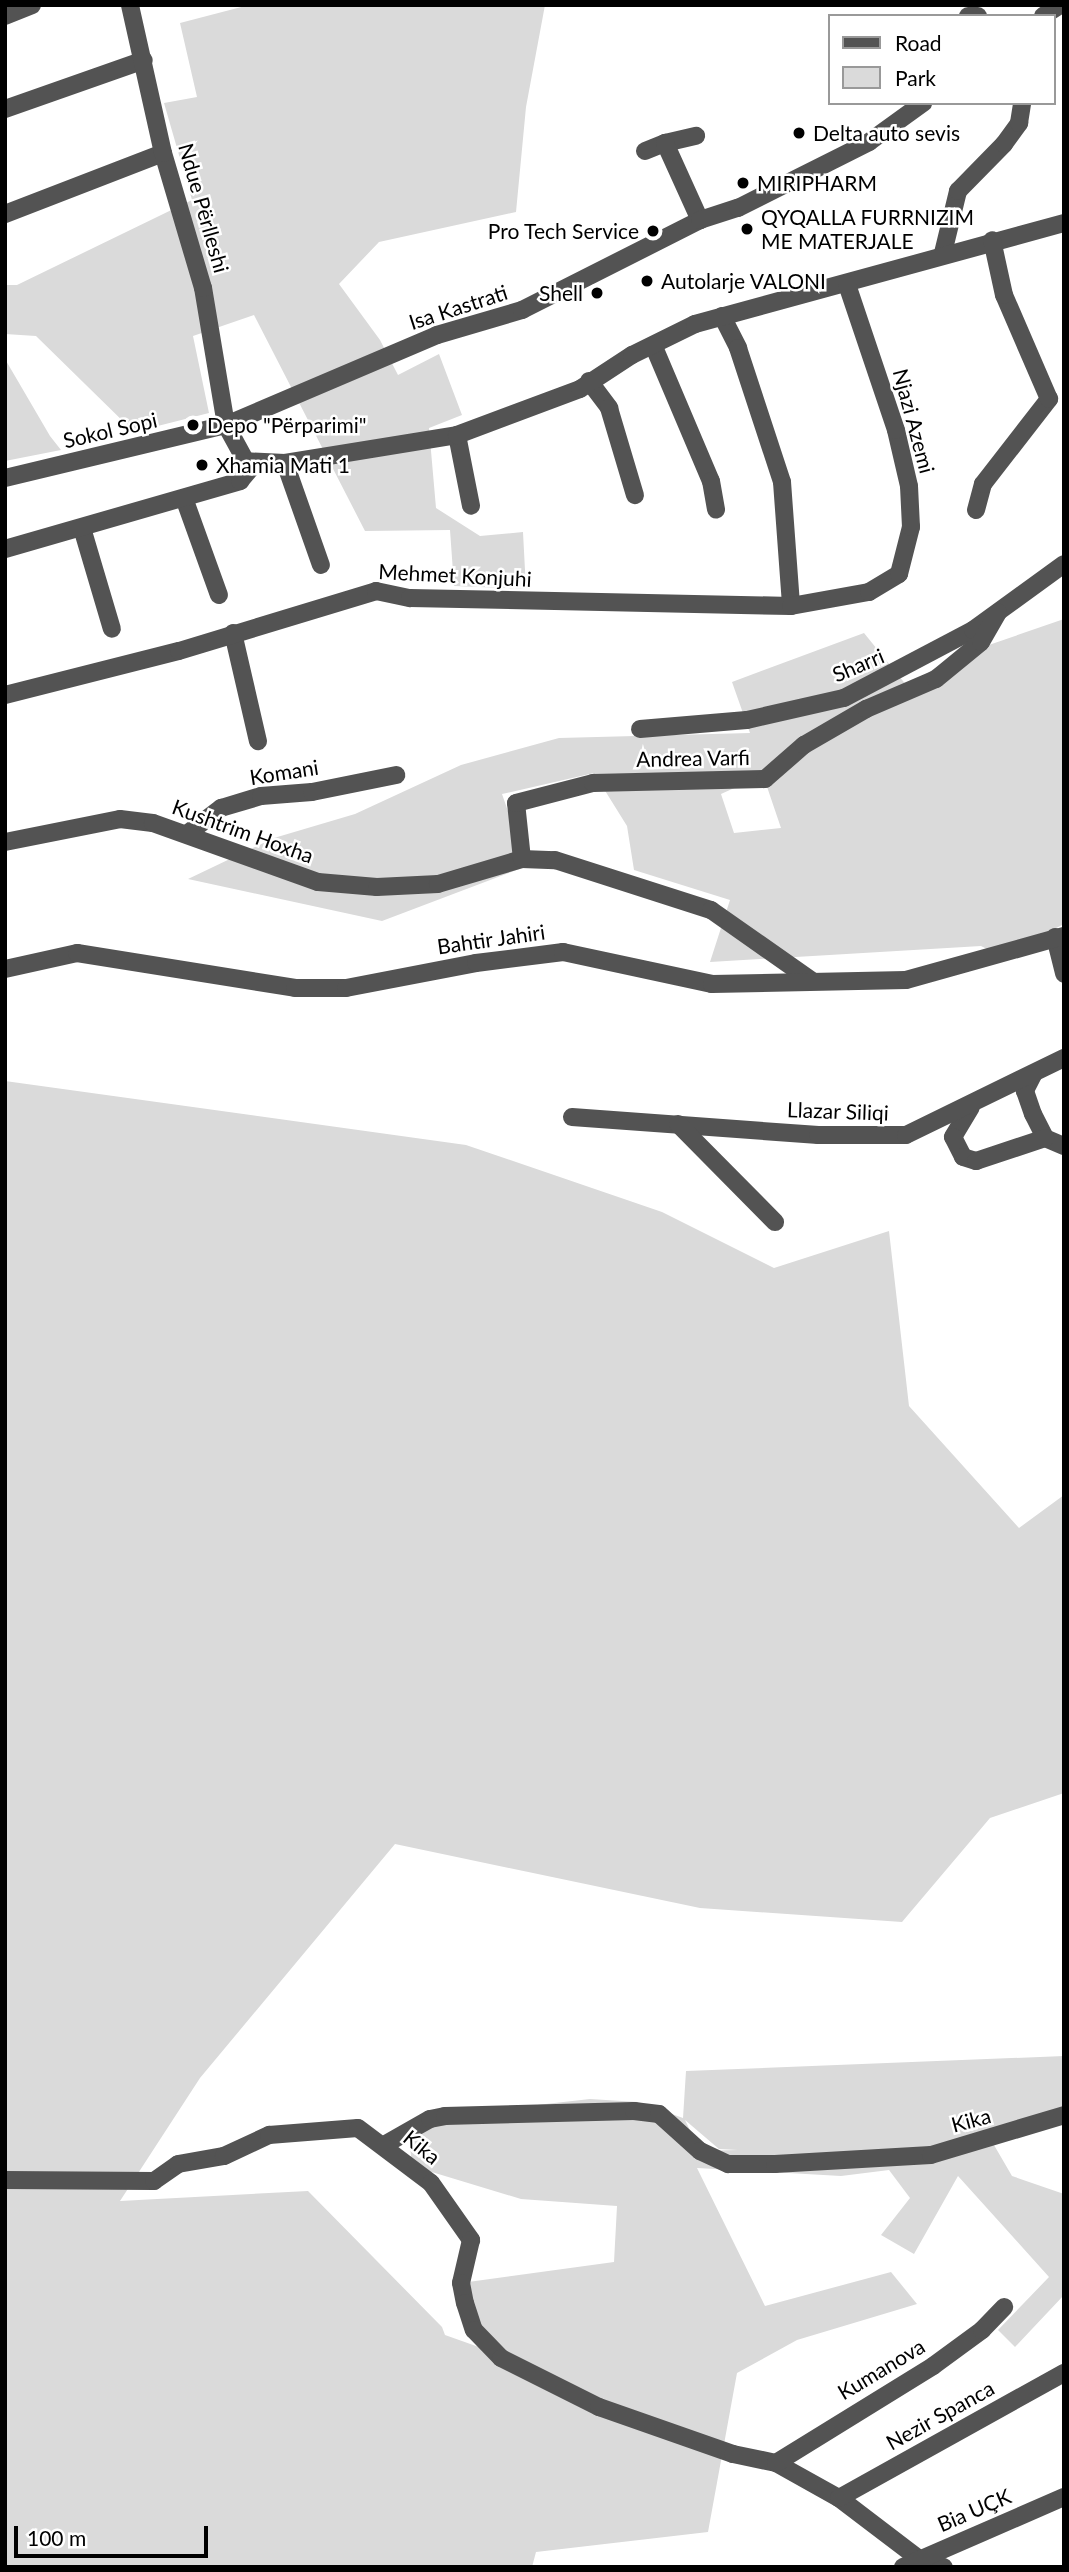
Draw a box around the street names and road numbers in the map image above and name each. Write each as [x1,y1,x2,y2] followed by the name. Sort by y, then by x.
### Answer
[174,140,234,276] street label: Ndue Përlleshi
[406,279,510,335] street label: Isa Kastrati
[888,365,940,477] street label: Njazi Azemi
[61,407,159,453] street label: Sokol Sopi
[378,558,532,592] street label: Mehmet Konjuhi
[828,643,888,687] street label: Sharri
[636,744,750,772] street label: Andrea Varfi
[248,754,320,790] street label: Komani
[169,794,317,868] street label: Kushtrim Hoxha
[435,919,547,959] street label: Bahtir Jahiri
[786,1097,890,1125] street label: Llazar Siliqi
[948,2103,994,2137] street label: Kika
[399,2125,445,2169] street label: Kika
[833,2333,929,2405] street label: Kumanova
[881,2375,999,2455] street label: Nezir Spanca
[933,2483,1015,2537] street label: Bia UÇK

